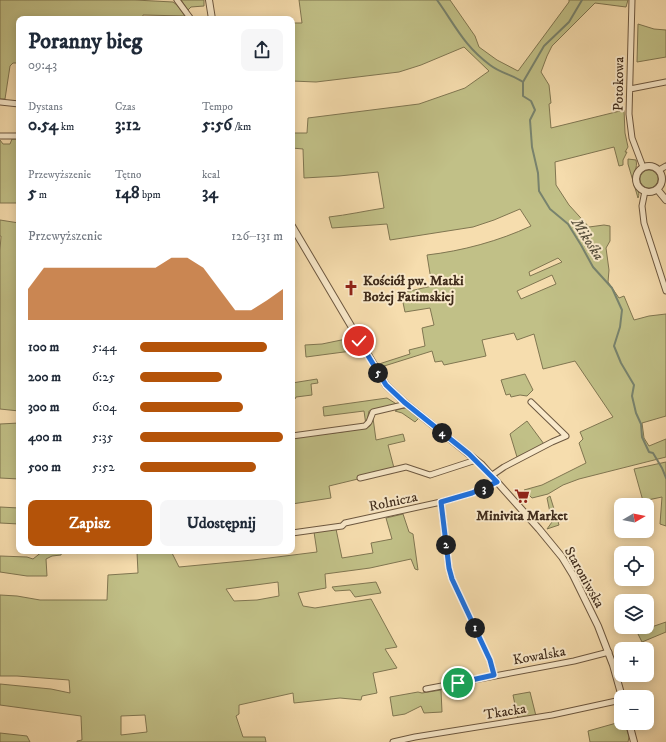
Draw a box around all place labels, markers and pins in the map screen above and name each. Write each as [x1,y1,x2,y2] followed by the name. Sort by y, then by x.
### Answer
[363,272,464,306] place label: Kościół pw. Matki Bożej Fatimskiej
[342,279,360,297] church icon: Kościół pw. Matki Bożej Fatimskiej
[342,324,376,358] pin
[368,363,388,383] pin: 5
[432,423,452,443] pin: 4
[474,479,494,499] pin: 3
[513,487,531,505] supermarket icon: Minivita Market
[476,507,568,525] place label: Minivita Market
[436,535,456,555] pin: 2
[465,618,485,638] pin: 1
[441,666,475,700] pin

